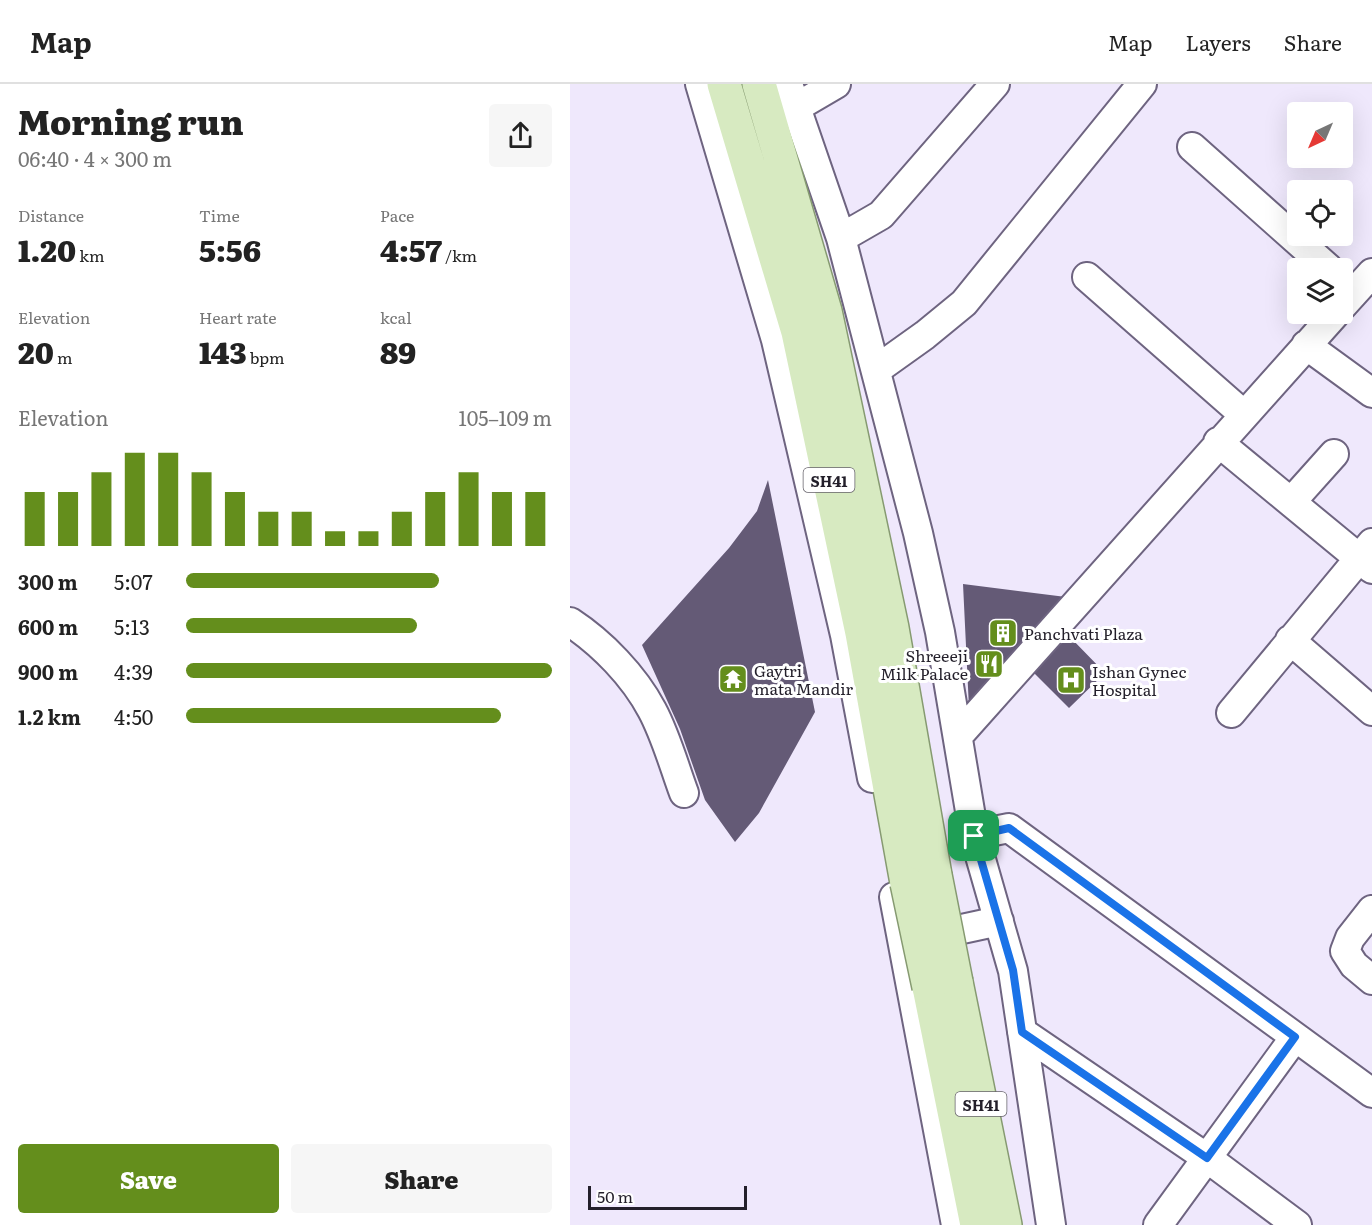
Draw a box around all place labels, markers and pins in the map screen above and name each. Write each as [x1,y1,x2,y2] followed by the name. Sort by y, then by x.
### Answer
[987,617,1019,649] building icon: Panchvati Plaza
[1024,621,1143,645] place label: Panchvati Plaza
[880,643,968,685] place label: Shreeeji Milk Palace
[973,648,1005,680] restaurant icon: Shreeeji Milk Palace
[754,658,854,700] place label: Gaytri mata Mandir
[1092,659,1186,701] place label: Ishan Gynec Hospital
[717,663,749,695] temple icon: Gaytri mata Mandir
[1055,664,1087,696] hospital icon: Ishan Gynec Hospital
[948,810,999,861] pin

